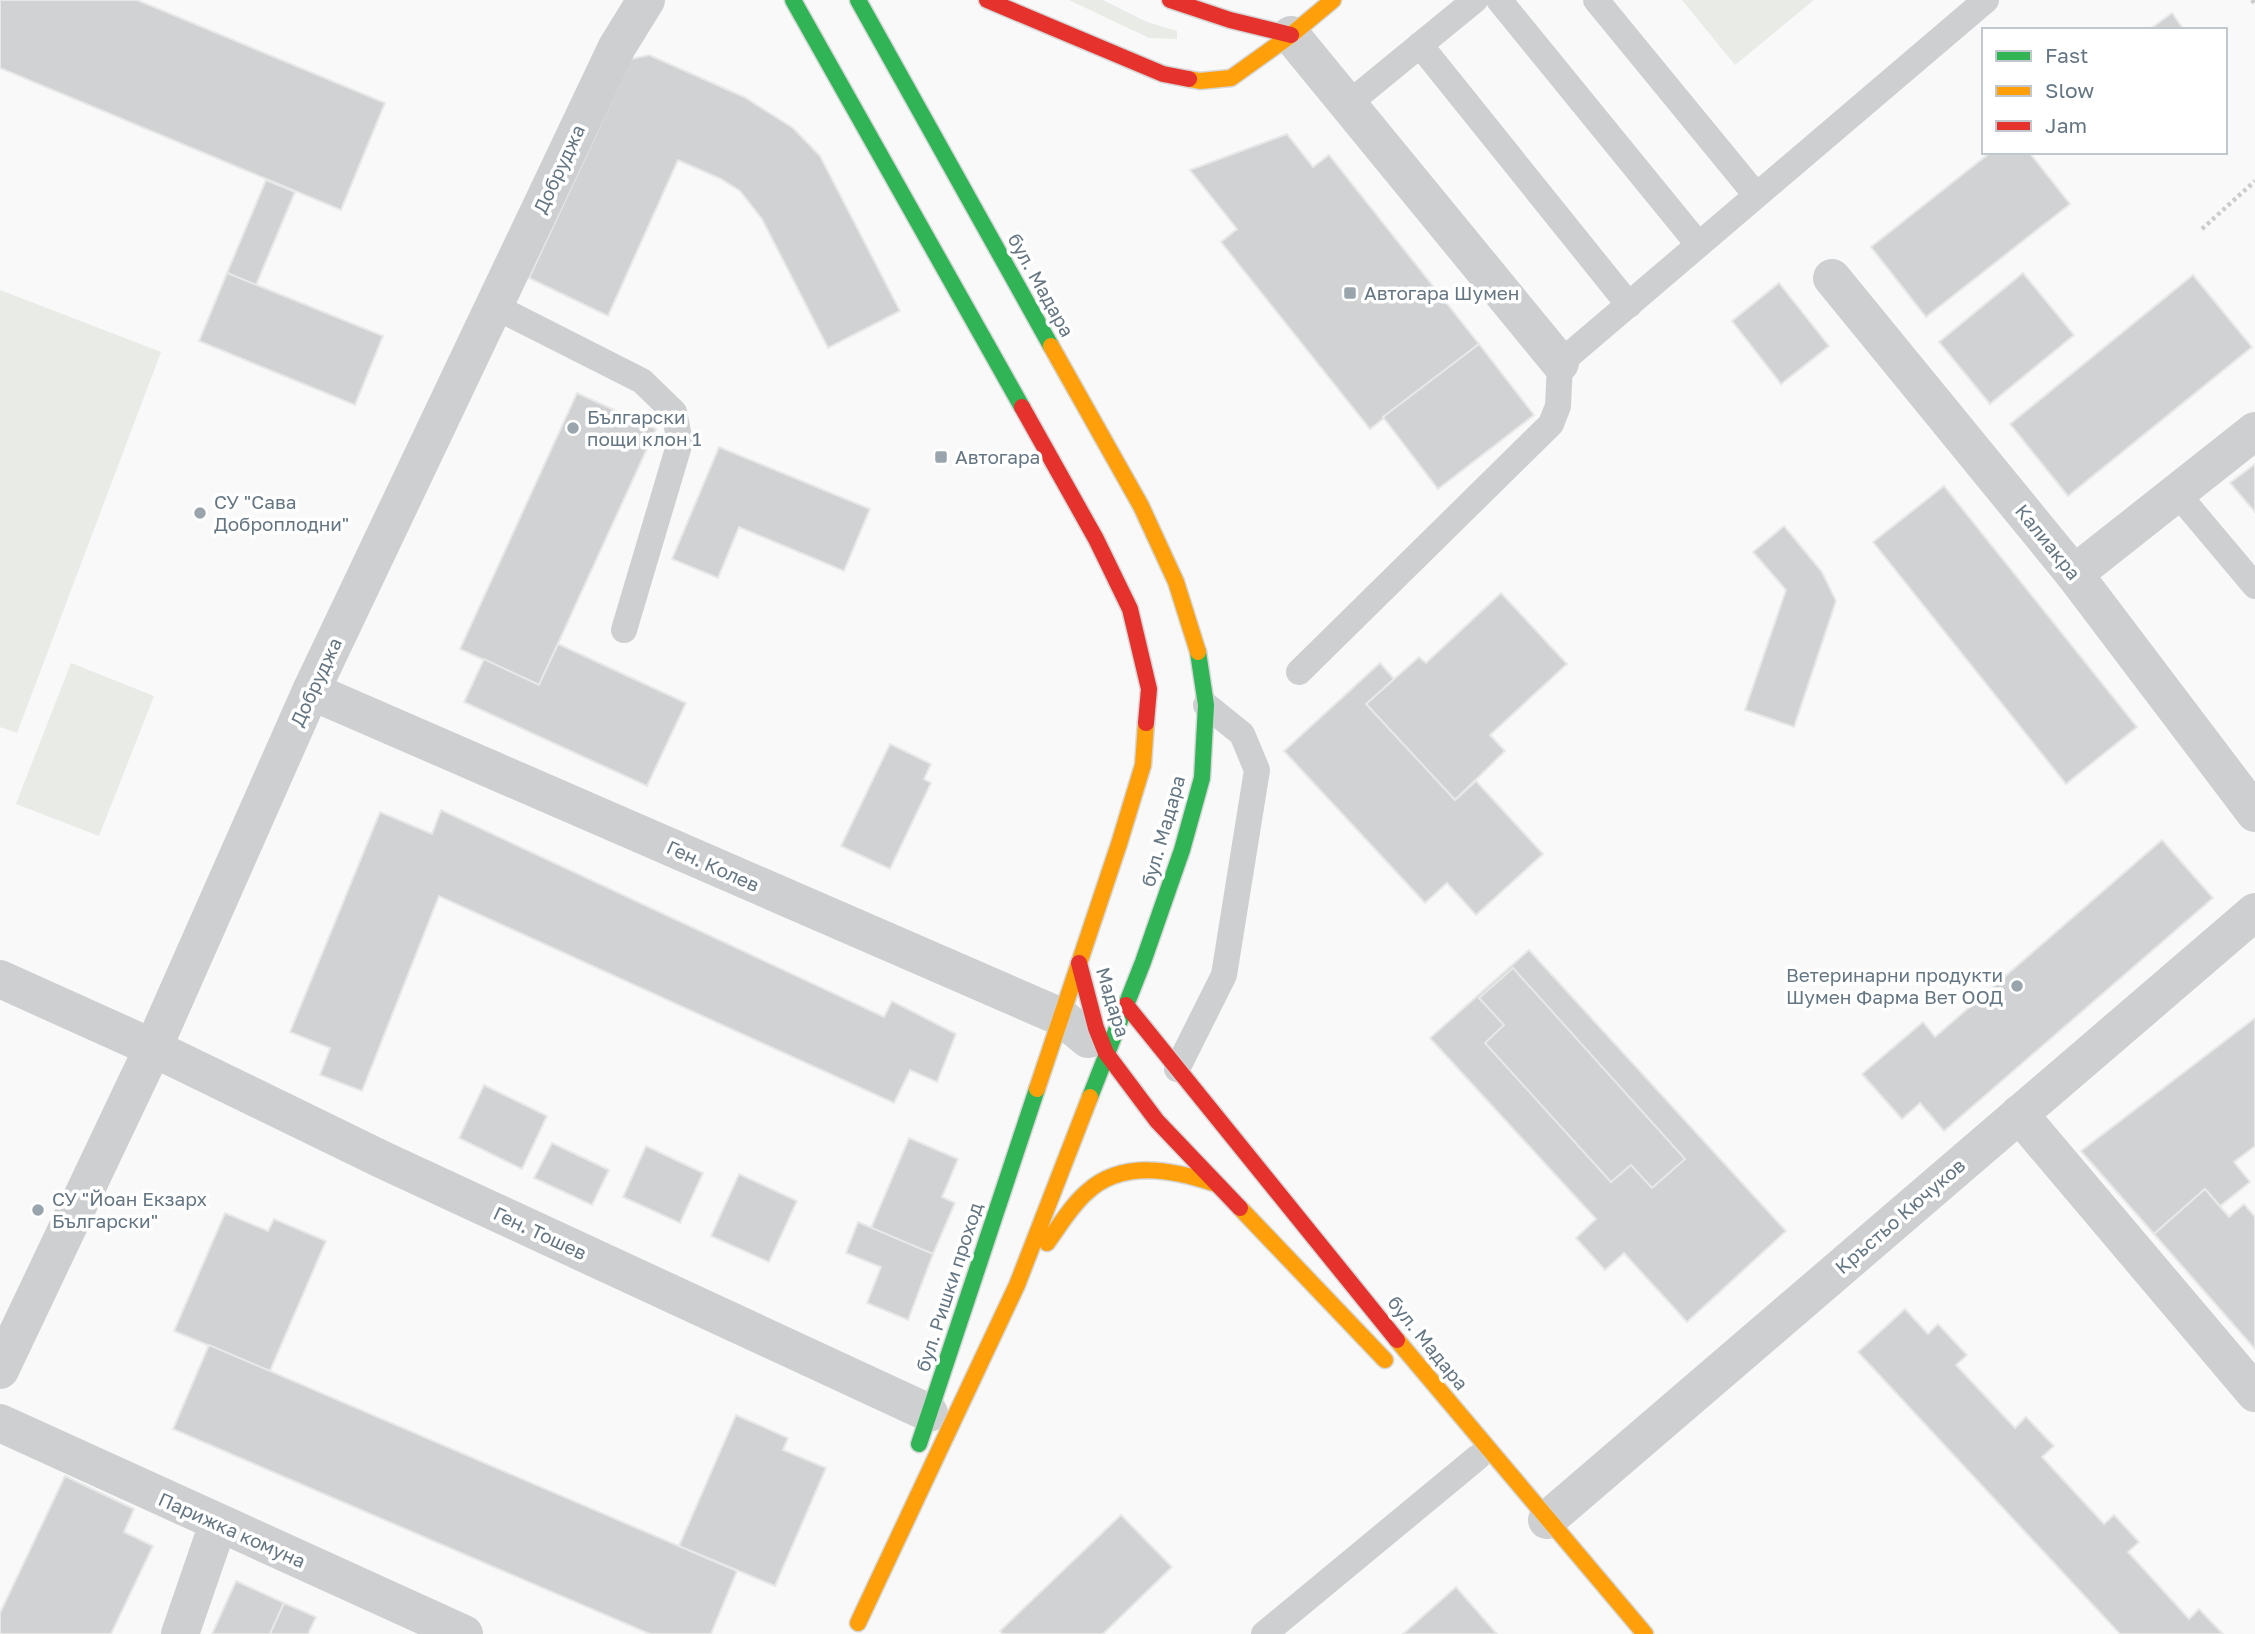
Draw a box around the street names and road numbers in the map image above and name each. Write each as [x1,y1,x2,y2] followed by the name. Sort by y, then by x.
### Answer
[528,121,589,217] street label: Добруджа
[1004,229,1079,340] street label: бул. Мадара
[2011,499,2086,584] street label: Калиакра
[285,634,346,730] street label: Добруджа
[1136,773,1189,889] street label: бул. Мадара
[663,835,763,896] street label: Ген. Колев
[1092,964,1135,1040] street label: Мадара
[1830,1153,1969,1278] street label: Кръстьо Кючуков
[910,1199,987,1374] street label: бул. Ришки проход
[490,1201,590,1264] street label: Ген. Тошев
[1383,1291,1473,1394] street label: бул. Мадара
[155,1487,309,1572] street label: Парижка комуна

